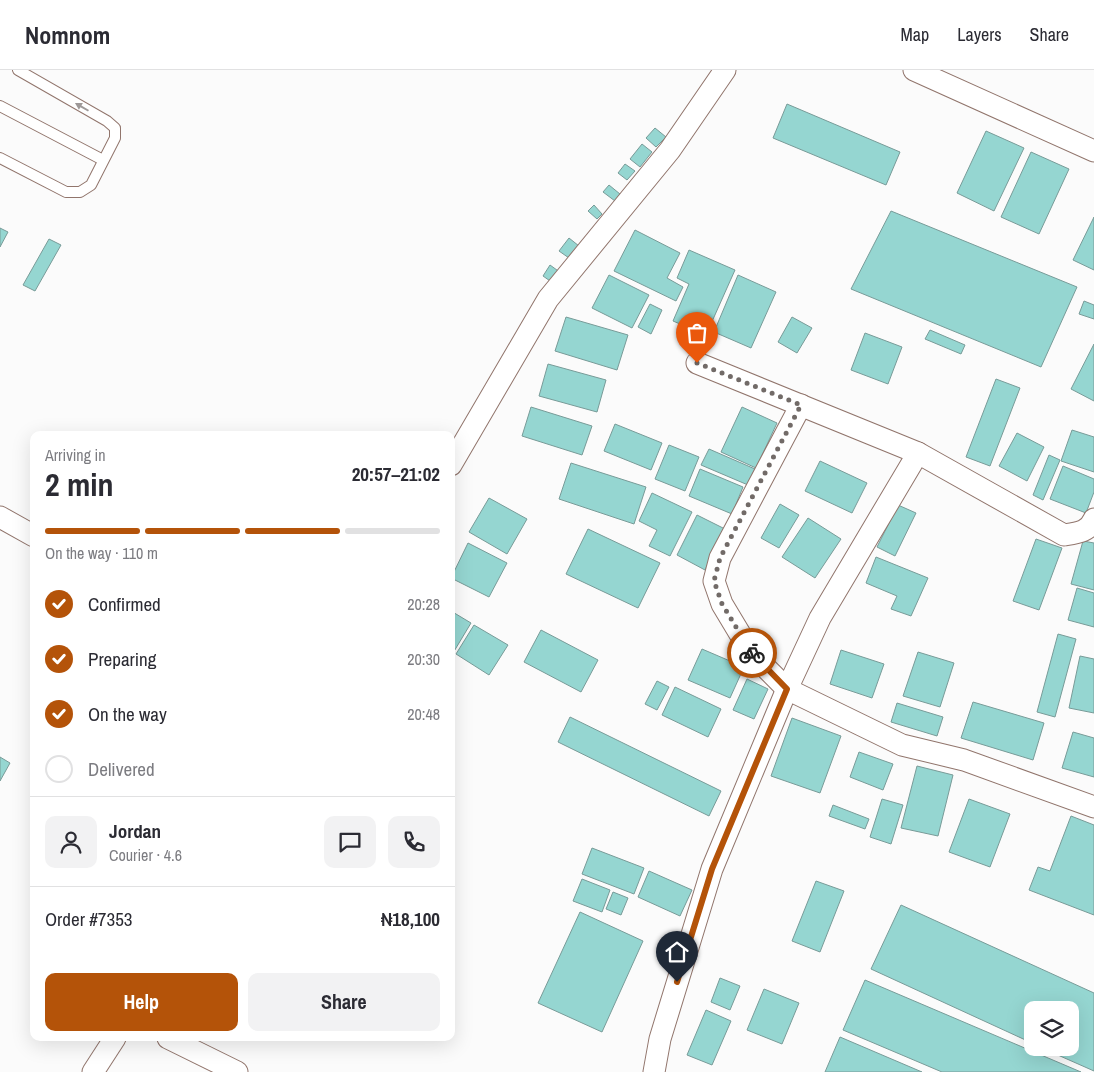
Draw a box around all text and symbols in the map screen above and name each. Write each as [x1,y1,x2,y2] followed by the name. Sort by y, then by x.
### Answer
[25,19,110,51] text: Nomnom
[901,22,929,47] text: Map
[957,22,1002,47] text: Layers
[1030,22,1069,47] text: Share
[75,103,90,111] one-way arrow
[676,312,718,363] pin
[683,319,711,347] icon: bag
[45,444,106,466] text: Arriving in
[352,461,440,487] text: 20:57–21:02
[45,463,114,506] text: 2 min
[45,542,158,564] text: On the way · 110 m
[45,590,73,618] icon: check
[88,591,161,617] text: Confirmed
[407,593,440,615] text: 20:28
[727,628,777,678] courier
[738,639,766,667] icon: bike
[45,645,73,673] icon: check
[88,646,156,672] text: Preparing
[407,648,440,670] text: 20:30
[45,700,73,728] icon: check
[88,701,167,727] text: On the way
[407,703,440,725] text: 20:48
[88,756,155,782] text: Delivered
[45,816,97,868] button: person
[324,816,376,868] button: chat
[388,816,440,868] button: phone
[109,818,161,844] text: Jordan
[109,844,182,866] text: Courier · 4.6
[45,906,132,932] text: Order #7353
[381,906,440,932] text: ₦18,100
[656,931,698,982] pin
[663,938,691,966] icon: home
[45,973,238,1031] button: Help
[248,973,440,1031] button: Share
[1024,1001,1079,1056] map controls
[1024,1001,1079,1056] button: layers

